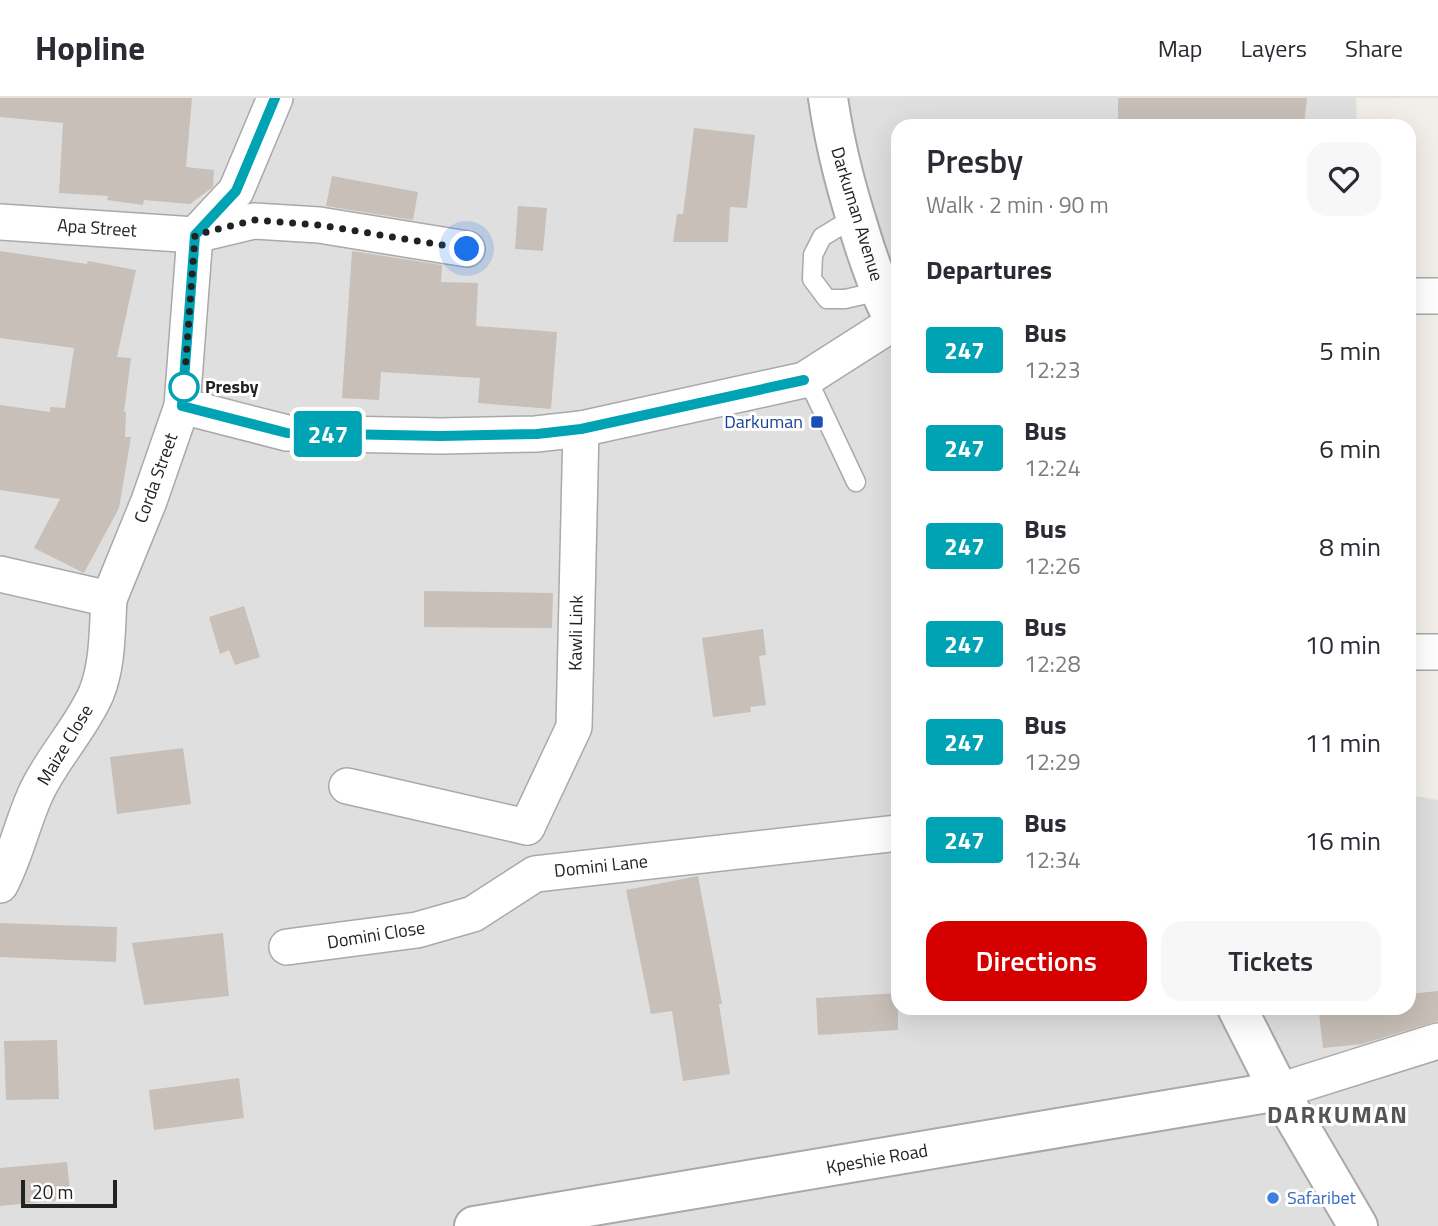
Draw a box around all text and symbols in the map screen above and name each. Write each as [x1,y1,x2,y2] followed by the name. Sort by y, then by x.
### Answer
[35,23,145,73] text: Hopline
[1158,30,1203,66] text: Map
[1241,30,1307,66] text: Layers
[1345,30,1403,66] text: Share
[926,136,1023,186] text: Presby
[1307,142,1381,216] button: heart
[824,143,891,284] street label: Darkuman Avenue
[926,187,1109,222] text: Walk · 2 min · 90 m
[56,211,138,244] street label: Apa Street
[449,231,484,266] your location
[926,250,1052,289] text: Departures
[1024,313,1066,352] text: Bus
[1319,331,1381,370] text: 5 min
[944,332,985,368] text: 247
[1024,352,1081,387] text: 12:23
[169,372,199,402] marker: Presby
[205,373,259,400] place label: Presby
[724,408,803,435] place label: Darkuman
[288,411,368,457] line badge: 247
[1024,411,1066,450] text: Bus
[809,414,825,430] marker: Darkuman
[308,416,348,452] text: 247
[127,428,185,527] street label: Corda Street
[1319,429,1381,468] text: 6 min
[944,430,985,466] text: 247
[1024,450,1081,485] text: 12:24
[1024,509,1066,548] text: Bus
[1319,527,1381,566] text: 8 min
[944,528,985,564] text: 247
[1024,548,1081,583] text: 12:26
[561,594,590,671] street label: Kawli Link
[1024,607,1066,646] text: Bus
[1305,625,1381,664] text: 10 min
[944,626,985,662] text: 247
[1024,646,1081,681] text: 12:28
[30,699,99,790] street label: Maize Close
[1024,705,1066,744] text: Bus
[1305,723,1381,762] text: 11 min
[944,724,985,760] text: 247
[1024,744,1081,779] text: 12:29
[1024,803,1066,842] text: Bus
[1305,821,1381,860] text: 16 min
[944,822,985,858] text: 247
[1024,842,1081,877] text: 12:34
[553,847,649,884] street label: Domini Lane
[325,913,427,956] street label: Domini Close
[926,921,1147,1001] button: Directions
[1161,921,1381,1001] button: Tickets
[1267,1096,1409,1132] district label: DARKUMAN
[824,1136,930,1181] street label: Kpeshie Road
[21,1177,117,1209] scale bar
[32,1177,73,1206] text: 20 m
[1287,1184,1356,1211] place label: Safaribet
[1265,1190,1281,1206] marker: Safaribet

